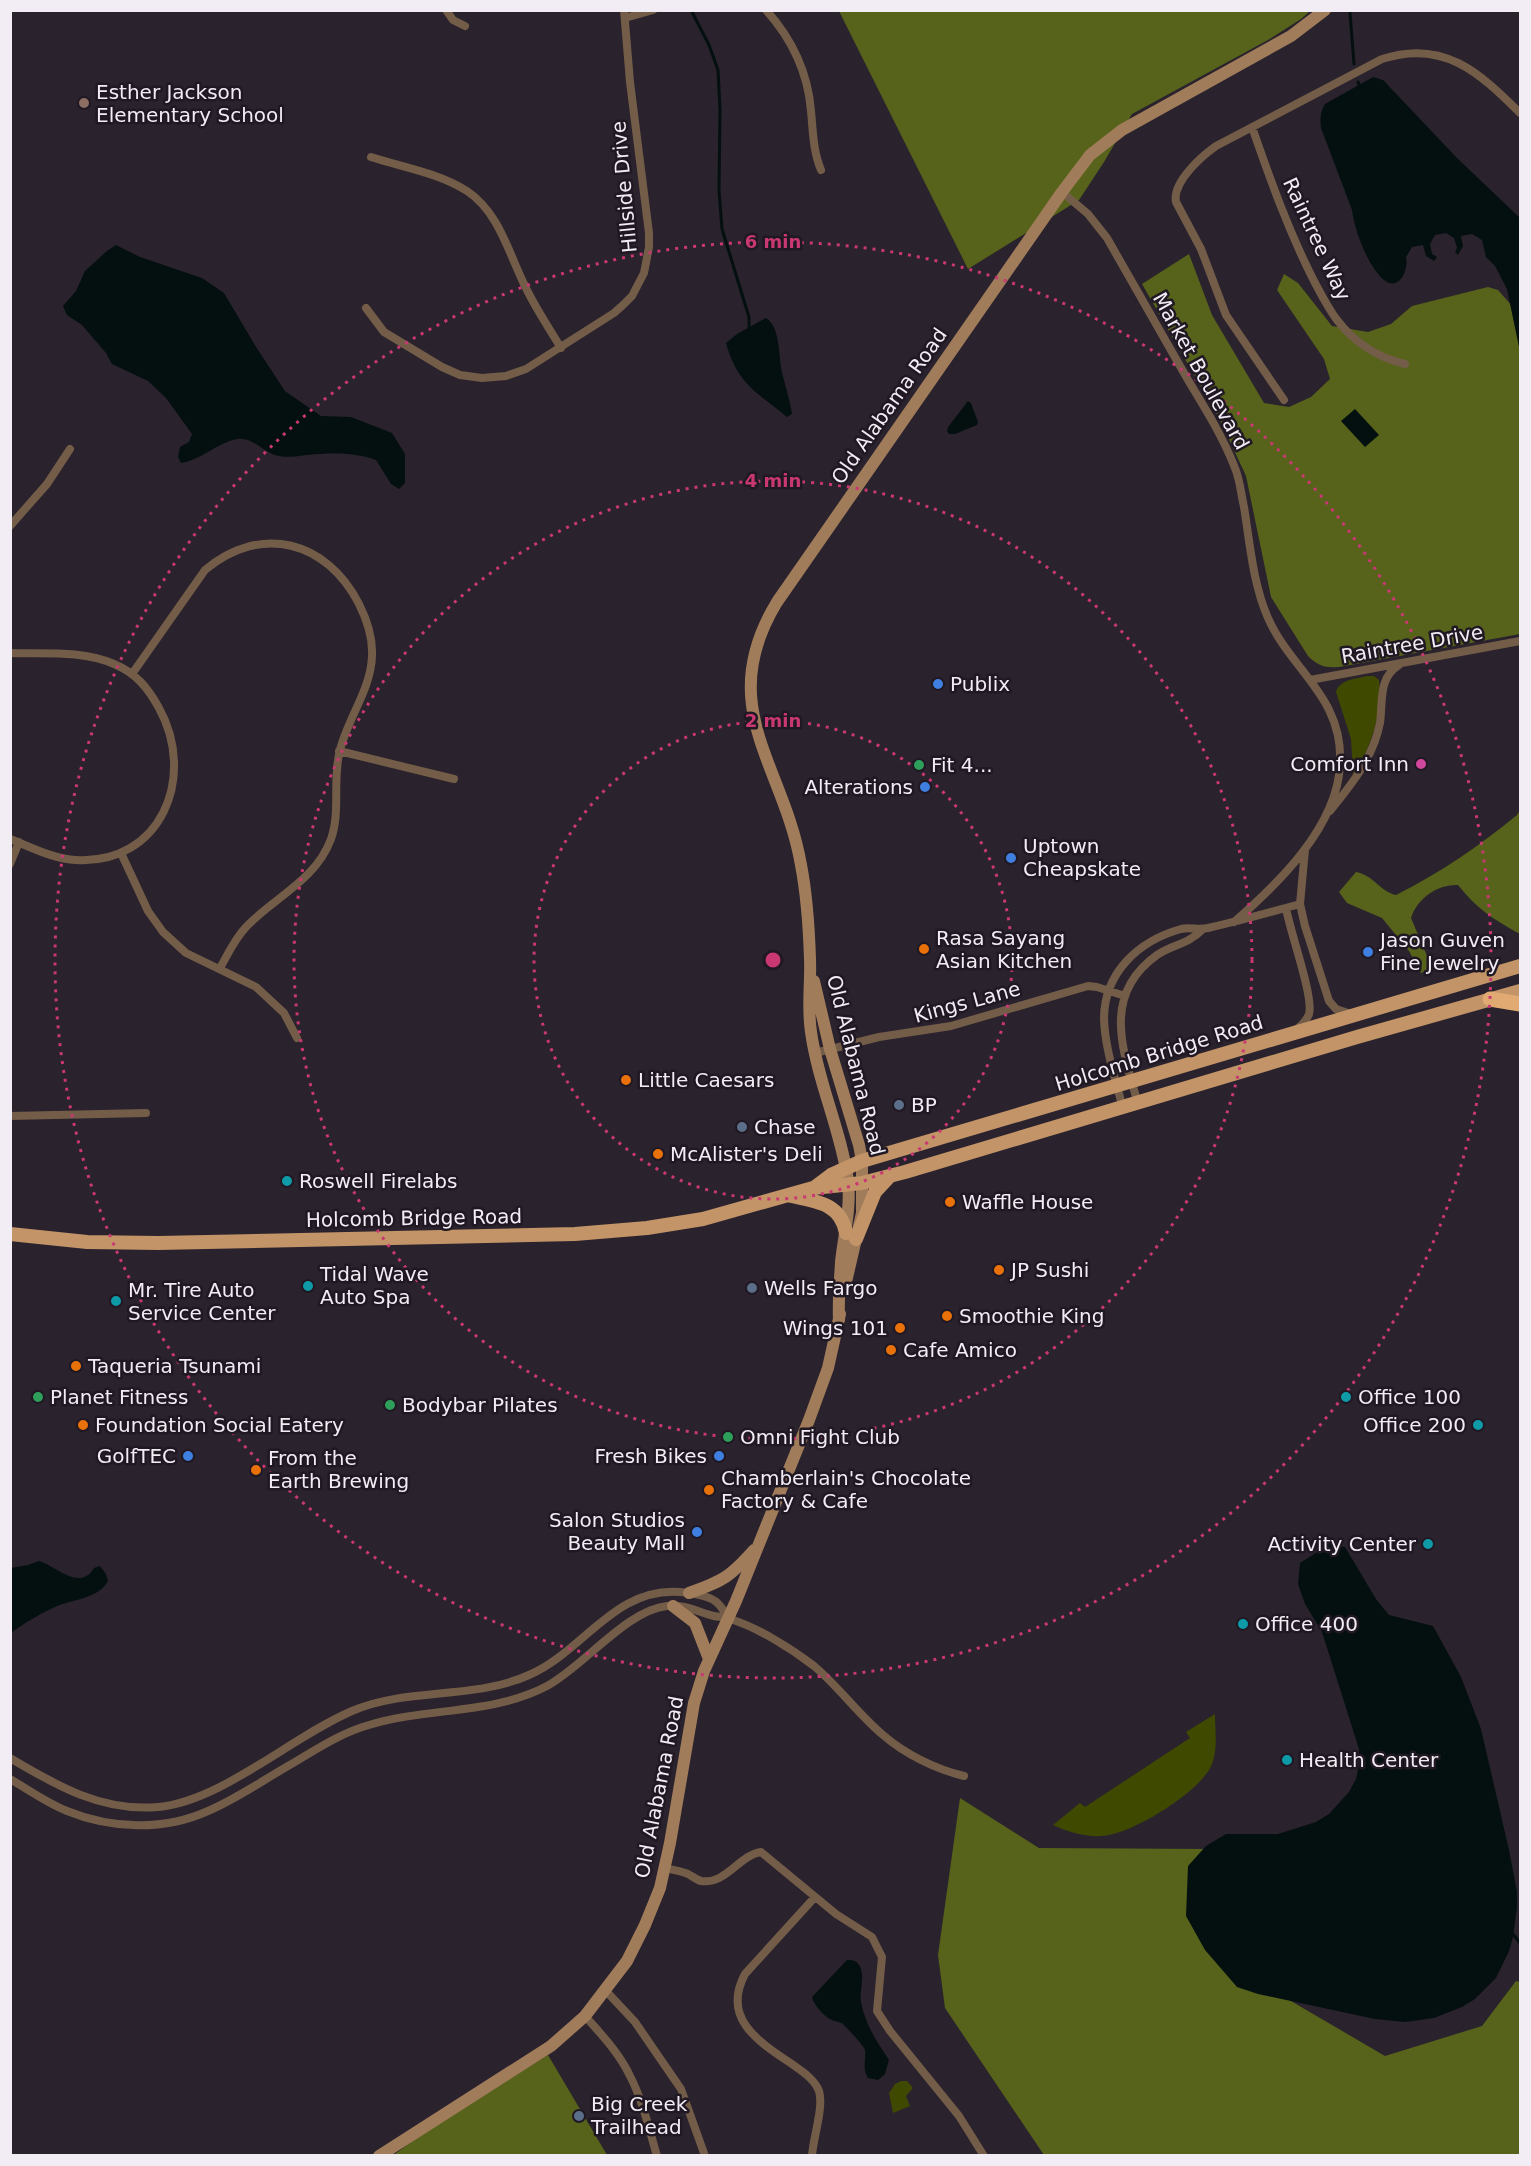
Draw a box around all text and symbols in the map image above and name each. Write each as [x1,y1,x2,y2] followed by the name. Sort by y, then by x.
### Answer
[96,80,284,127] place label: Esther Jackson Elementary School
[77,96,91,110] marker: Esther Jackson Elementary School
[606,120,642,254] street label: Hillside Drive
[1278,174,1356,305] street label: Raintree Way
[745,231,801,252] text: 6 min
[1148,288,1254,454] street label: Market Boulevard
[826,323,952,489] street label: Old Alabama Road
[745,470,801,491] text: 4 min
[1339,620,1485,668] street label: Raintree Drive
[950,672,1010,696] place label: Publix
[931,677,945,691] marker: Publix
[745,710,801,731] text: 2 min
[1290,752,1409,776] place label: Comfort Inn
[931,753,993,777] place label: Fit 4...
[1414,757,1428,771] marker: Comfort Inn
[912,758,926,772] marker: Fit 4...
[804,775,913,799] place label: Alterations
[918,780,932,794] marker: Alterations
[1023,834,1141,881] place label: Uptown Cheapskate
[1004,851,1018,865] marker: Uptown Cheapskate
[936,926,1072,973] place label: Rasa Sayang Asian Kitchen
[1378,928,1505,975] place label: Jason Guven Fine Jewelry
[917,942,931,956] marker: Rasa Sayang Asian Kitchen
[1361,945,1375,959] marker: Jason Guven Fine Jewelry
[763,950,783,970] centre of rings
[822,972,890,1158] street label: Old Alabama Road
[911,976,1023,1028] street label: Kings Lane
[1052,1010,1266,1096] street label: Holcomb Bridge Road
[638,1068,774,1092] place label: Little Caesars
[619,1073,633,1087] marker: Little Caesars
[911,1093,937,1117] place label: BP
[892,1098,906,1112] marker: BP
[754,1115,816,1139] place label: Chase
[735,1120,749,1134] marker: Chase
[670,1142,823,1166] place label: McAlister's Deli
[651,1147,665,1161] marker: McAlister's Deli
[299,1169,457,1193] place label: Roswell Firelabs
[280,1174,294,1188] marker: Roswell Firelabs
[962,1190,1093,1214] place label: Waffle House
[943,1195,957,1209] marker: Waffle House
[306,1204,522,1232] street label: Holcomb Bridge Road
[1009,1258,1089,1282] place label: JP Sushi
[319,1262,429,1309] place label: Tidal Wave Auto Spa
[992,1263,1006,1277] marker: JP Sushi
[764,1276,878,1300] place label: Wells Fargo
[128,1278,276,1325] place label: Mr. Tire Auto Service Center
[301,1279,315,1293] marker: Tidal Wave Auto Spa
[745,1281,759,1295] marker: Wells Fargo
[109,1294,123,1308] marker: Mr. Tire Auto Service Center
[959,1304,1104,1328] place label: Smoothie King
[940,1309,954,1323] marker: Smoothie King
[783,1316,888,1340] place label: Wings 101
[893,1321,907,1335] marker: Wings 101
[903,1338,1017,1362] place label: Cafe Amico
[884,1343,898,1357] marker: Cafe Amico
[87,1354,261,1378] place label: Taqueria Tsunami
[69,1359,83,1373] marker: Taqueria Tsunami
[50,1385,188,1409] place label: Planet Fitness
[1358,1385,1461,1409] place label: Office 100
[31,1390,45,1404] marker: Planet Fitness
[1339,1390,1353,1404] marker: Office 100
[402,1393,558,1417] place label: Bodybar Pilates
[383,1398,397,1412] marker: Bodybar Pilates
[95,1413,344,1437] place label: Foundation Social Eatery
[1363,1413,1466,1437] place label: Office 200
[76,1418,90,1432] marker: Foundation Social Eatery
[1471,1418,1485,1432] marker: Office 200
[740,1425,900,1449] place label: Omni Fight Club
[721,1430,735,1444] marker: Omni Fight Club
[97,1444,176,1468] place label: GolfTEC
[595,1444,707,1468] place label: Fresh Bikes
[268,1446,409,1493] place label: From the Earth Brewing
[181,1449,195,1463] marker: GolfTEC
[712,1449,726,1463] marker: Fresh Bikes
[249,1463,263,1477] marker: From the Earth Brewing
[721,1466,971,1513] place label: Chamberlain's Chocolate Factory & Cafe
[702,1483,716,1497] marker: Chamberlain's Chocolate Factory & Cafe
[549,1508,685,1555] place label: Salon Studios Beauty Mall
[690,1525,704,1539] marker: Salon Studios Beauty Mall
[1268,1532,1417,1556] place label: Activity Center
[1421,1537,1435,1551] marker: Activity Center
[1255,1612,1358,1636] place label: Office 400
[1236,1617,1250,1631] marker: Office 400
[630,1694,688,1880] street label: Old Alabama Road
[1299,1748,1439,1772] place label: Health Center
[1280,1753,1294,1767] marker: Health Center
[590,2092,688,2139] place label: Big Creek Trailhead
[572,2109,586,2123] marker: Big Creek Trailhead

